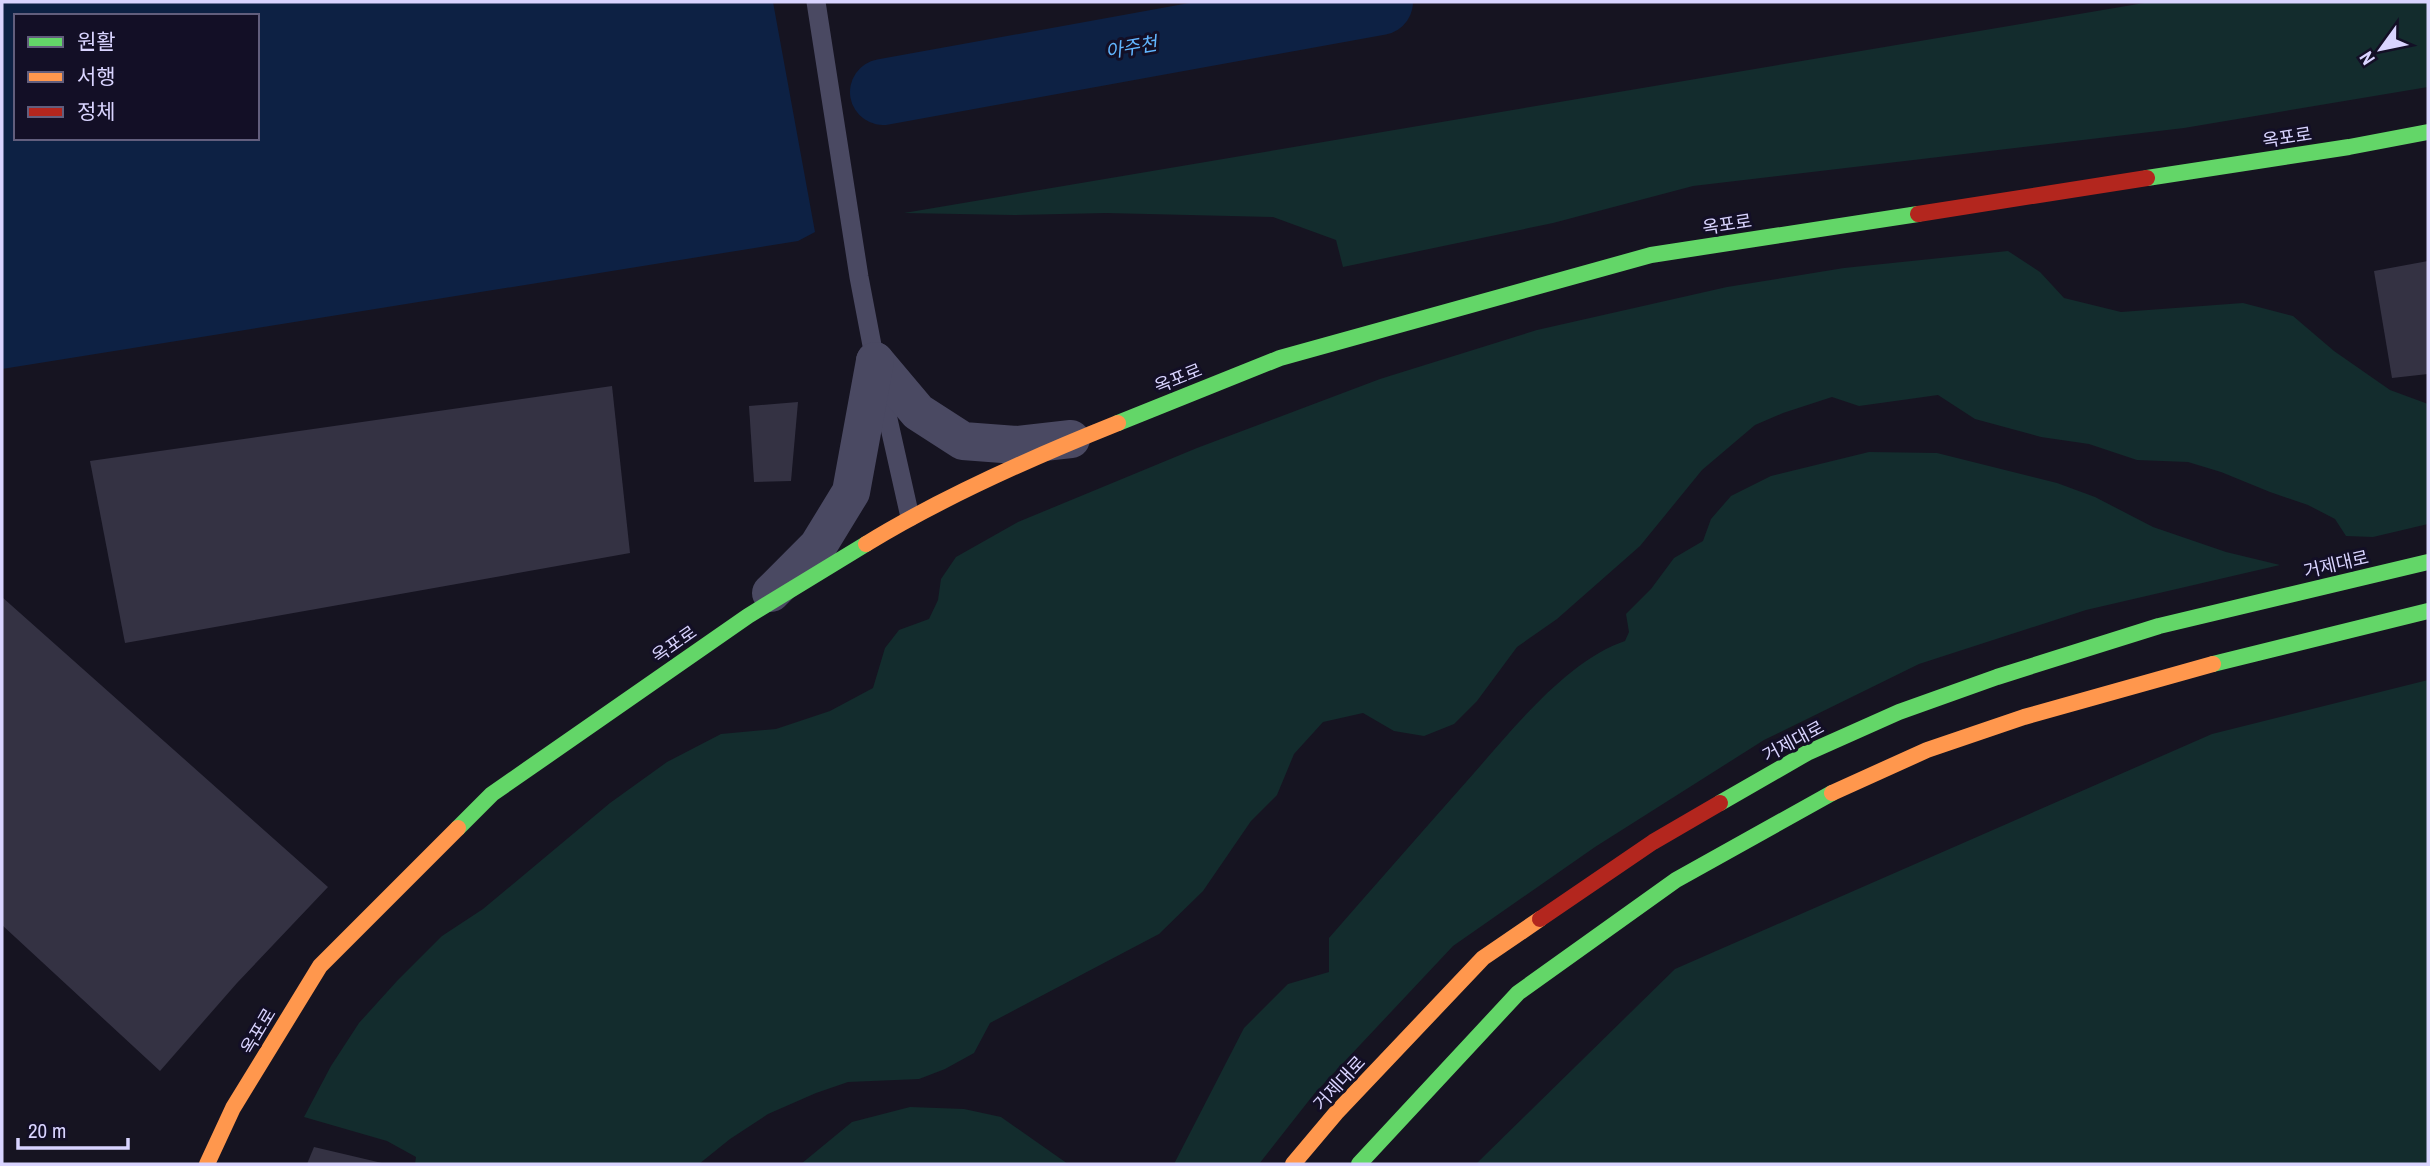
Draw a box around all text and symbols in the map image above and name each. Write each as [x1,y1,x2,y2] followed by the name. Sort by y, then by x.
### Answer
[14,14,259,140] legend
[2346,14,2416,84] north arrow
[77,27,116,56] text: 원활
[1103,29,1161,64] water label: 아주천
[2353,46,2381,70] text: N
[77,62,116,91] text: 서행
[77,97,116,126] text: 정체
[2261,121,2313,153] street label: 옥포로
[1701,208,1753,240] street label: 옥포로
[1150,357,1206,399] street label: 옥포로
[2301,544,2371,584] street label: 거제대로
[646,620,702,668] street label: 옥포로
[1758,714,1828,768] street label: 거제대로
[234,1003,282,1059] street label: 옥포로
[1307,1050,1371,1116] street label: 거제대로
[18,1106,128,1150] scale bar
[28,1116,66,1145] text: 20 m

